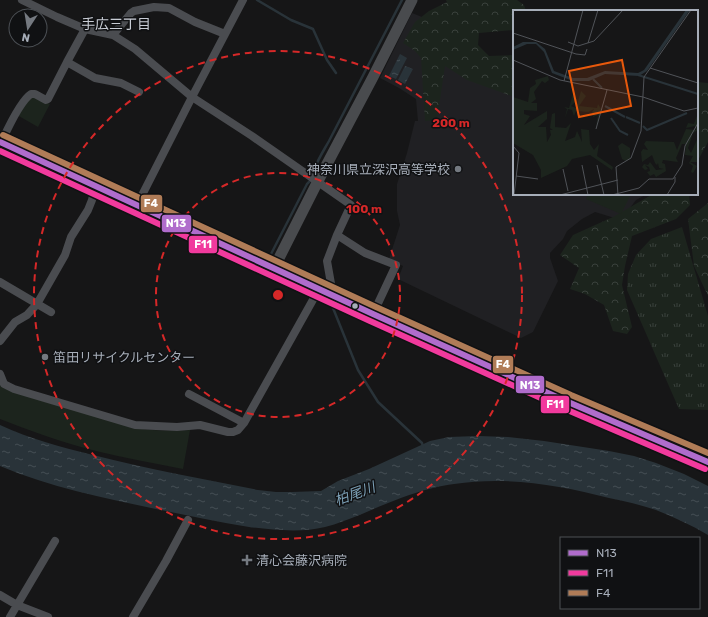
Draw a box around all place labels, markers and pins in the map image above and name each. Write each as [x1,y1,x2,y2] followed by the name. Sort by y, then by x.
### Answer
[307,162,450,177] place label: 神奈川県立深沢高等学校
[453,164,463,174] marker: 神奈川県立深沢高等学校
[271,288,285,302] centre of rings
[350,301,360,311] unlabelled marker
[53,350,195,365] place label: 笛田リサイクルセンター
[40,352,50,362] marker: 笛田リサイクルセンター
[256,553,347,568] place label: 清心会藤沢病院
[241,554,253,566] marker: 清心会藤沢病院

